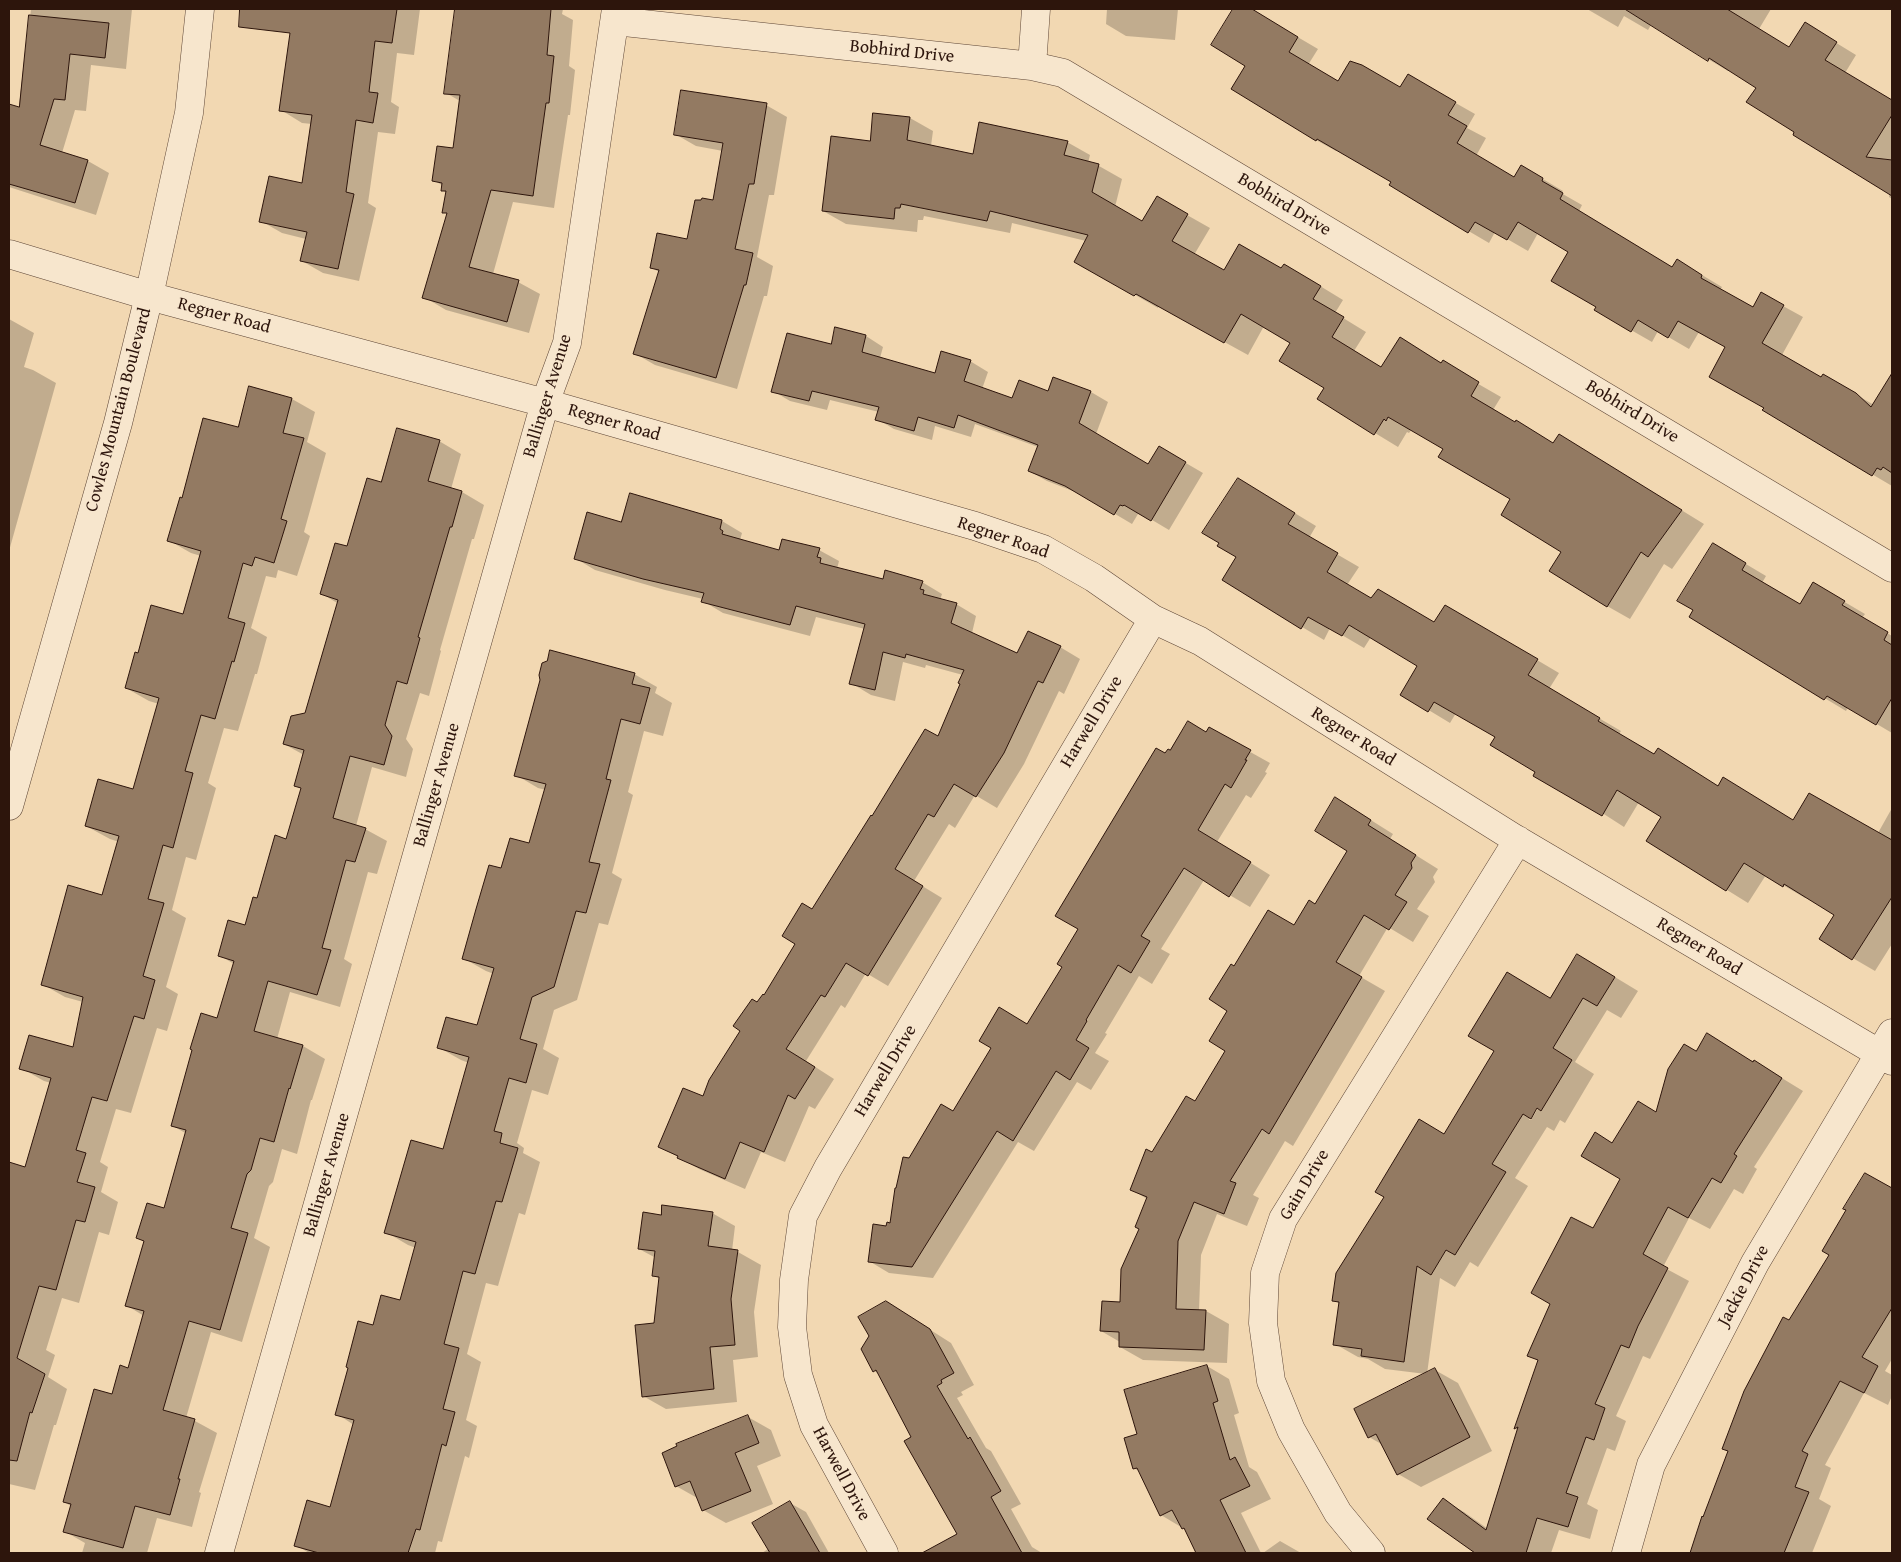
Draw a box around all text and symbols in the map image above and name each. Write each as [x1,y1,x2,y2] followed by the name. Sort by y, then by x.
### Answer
[849,36,955,68] street label: Bobhird Drive
[1233,169,1335,241] street label: Bobhird Drive
[175,293,273,339] street label: Regner Road
[81,306,157,514] street label: Cowles Mountain Boulevard
[519,332,577,460] street label: Ballinger Avenue
[1581,376,1683,448] street label: Bobhird Drive
[565,399,663,447] street label: Regner Road
[954,512,1052,564] street label: Regner Road
[1056,672,1128,772] street label: Harwell Drive
[1307,703,1399,771] street label: Regner Road
[409,720,465,850] street label: Ballinger Avenue
[1653,913,1745,981] street label: Regner Road
[850,1021,922,1121] street label: Harwell Drive
[299,1110,355,1240] street label: Ballinger Avenue
[1275,1146,1335,1224] street label: Gain Drive
[1714,1242,1774,1330] street label: Jackie Drive
[807,1423,875,1525] street label: Harwell Drive

